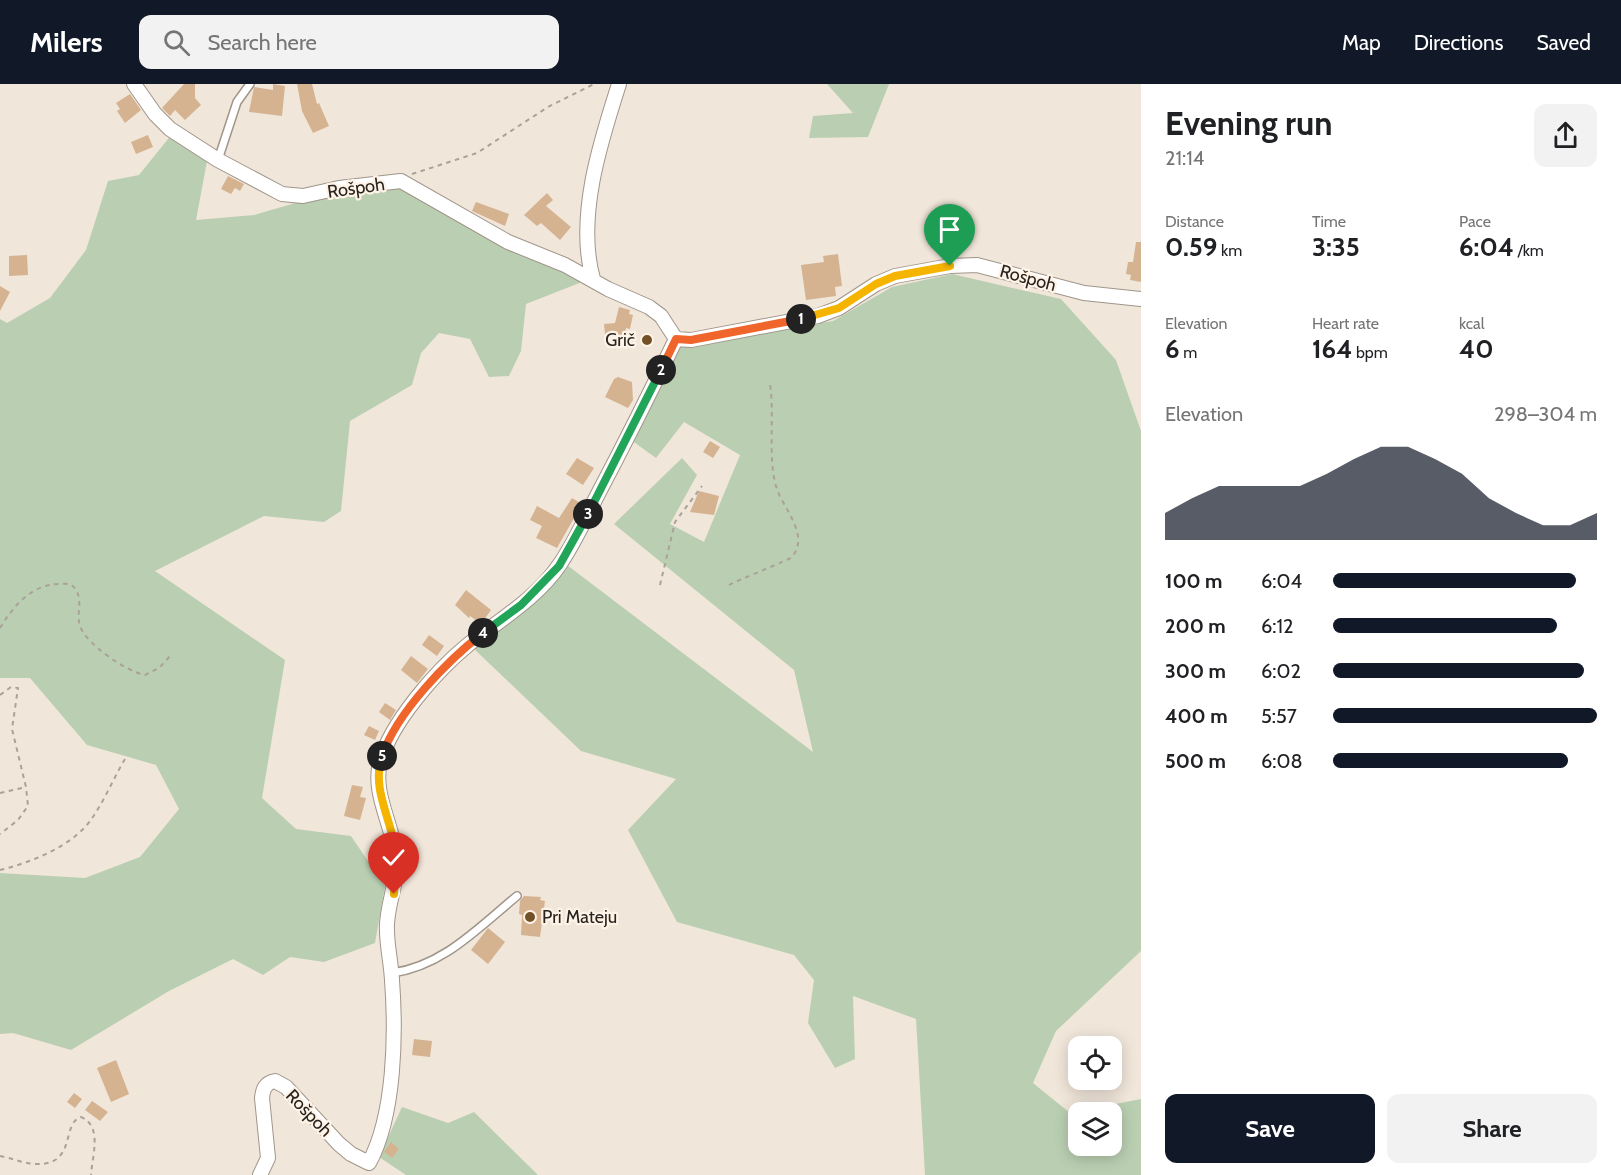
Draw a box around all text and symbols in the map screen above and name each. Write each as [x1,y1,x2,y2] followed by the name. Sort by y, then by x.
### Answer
[139,15,559,69] search box
[30,25,103,59] text: Milers
[160,26,193,59] icon: search
[208,29,317,56] text: Search here
[1342,30,1381,55] text: Map
[1414,30,1503,55] text: Directions
[1536,30,1591,55] text: Saved
[1165,103,1332,143] text: Evening run
[1534,104,1597,167] button: share
[1165,146,1204,170] text: 21:14
[326,173,386,203] street label: Rošpoh
[924,204,975,266] pin
[1165,212,1224,231] text: Distance
[1312,212,1346,231] text: Time
[1459,212,1491,231] text: Pace
[933,213,966,246] icon: arrive
[1165,231,1217,263] text: 0.59
[1312,231,1360,263] text: 3:35
[1459,231,1514,263] text: 6:04
[1217,241,1242,260] text: km
[1514,241,1544,260] text: /km
[997,260,1059,296] street label: Rošpoh
[786,304,816,334] pin: 1
[798,309,804,328] text: 1
[1165,314,1228,333] text: Elevation
[1312,314,1379,333] text: Heart rate
[1459,314,1485,333] text: kcal
[605,329,635,351] place label: Grič
[640,333,654,347] marker: Grič
[1165,333,1180,365] text: 6
[1312,333,1352,365] text: 164
[1459,333,1494,365] text: 40
[1180,343,1197,362] text: m
[1352,343,1388,362] text: bpm
[646,355,676,385] pin: 2
[657,360,665,379] text: 2
[1165,402,1243,426] text: Elevation
[1494,402,1597,426] text: 298–304 m
[573,499,603,529] pin: 3
[584,504,592,523] text: 3
[1165,569,1223,593] text: 100 m
[1261,569,1302,593] text: 6:04
[1165,614,1226,638] text: 200 m
[1261,614,1294,638] text: 6:12
[468,618,498,648] pin: 4
[478,623,488,642] text: 4
[1165,659,1226,683] text: 300 m
[1261,659,1301,683] text: 6:02
[1165,704,1228,728] text: 400 m
[1261,704,1297,728] text: 5:57
[367,741,397,771] pin: 5
[378,746,386,765] text: 5
[1165,749,1226,773] text: 500 m
[1261,749,1303,773] text: 6:08
[368,832,419,894] pin
[377,841,410,874] icon: check
[542,906,617,928] place label: Pri Mateju
[523,910,537,924] marker: Pri Mateju
[1068,1036,1122,1156] map controls
[1068,1036,1122,1090] button: locate
[281,1085,337,1141] street label: Rošpoh
[1165,1094,1375,1163] button: Save
[1387,1094,1597,1163] button: Share
[1068,1102,1122,1156] button: layers

